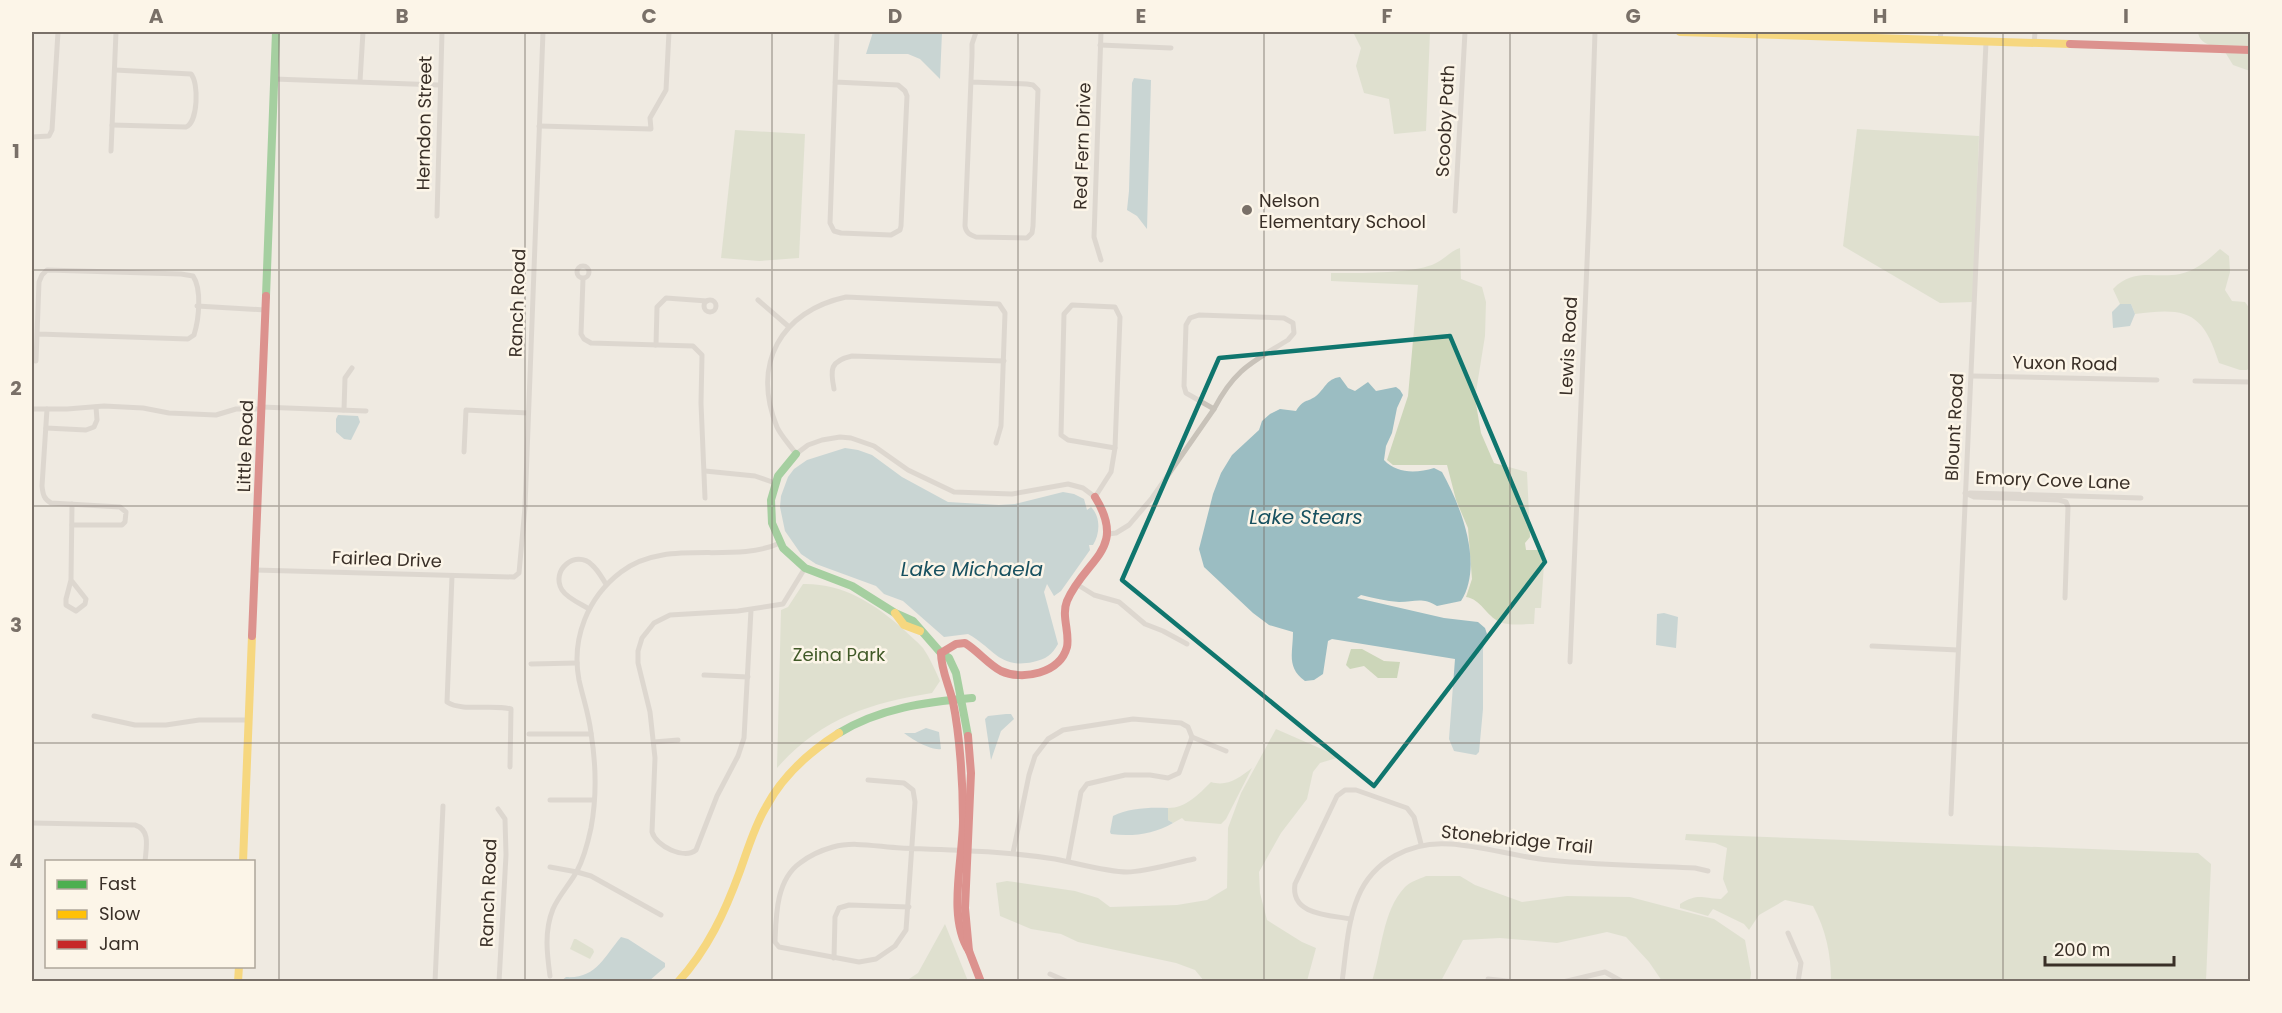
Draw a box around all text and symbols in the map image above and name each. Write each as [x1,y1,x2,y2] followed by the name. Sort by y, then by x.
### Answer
[149,2,164,30] text: A
[395,2,409,30] text: B
[641,2,657,30] text: C
[888,2,902,30] text: D
[1136,2,1146,30] text: E
[1382,2,1393,30] text: F
[1625,2,1641,30] text: G
[1873,2,1887,30] text: H
[2123,2,2129,30] text: I
[410,56,438,190] street label: Herndon Street
[1430,64,1460,178] street label: Scooby Path
[1067,82,1097,210] street label: Red Fern Drive
[12,137,20,165] text: 1
[1259,188,1426,234] place label: Nelson Elementary School
[1240,203,1254,217] marker: Nelson Elementary School
[503,248,531,358] street label: Ranch Road
[1553,296,1583,396] street label: Lewis Road
[2012,350,2118,376] street label: Yuxon Road
[1939,372,1969,482] street label: Blount Road
[10,374,22,402] text: 2
[231,399,259,493] street label: Little Road
[1975,465,2131,495] street label: Emory Cove Lane
[1249,503,1363,531] water label: Lake Stears
[332,545,442,573] street label: Fairlea Drive
[901,555,1043,583] water label: Lake Michaela
[10,611,22,639] text: 3
[793,642,886,667] park label: Zeina Park
[1440,819,1594,859] street label: Stonebridge Trail
[474,838,502,948] street label: Ranch Road
[9,847,23,875] text: 4
[45,860,255,968] legend
[99,871,136,896] text: Fast
[99,901,141,926] text: Slow
[2045,929,2174,967] scale bar
[99,931,139,956] text: Jam
[2054,937,2110,962] text: 200 m

